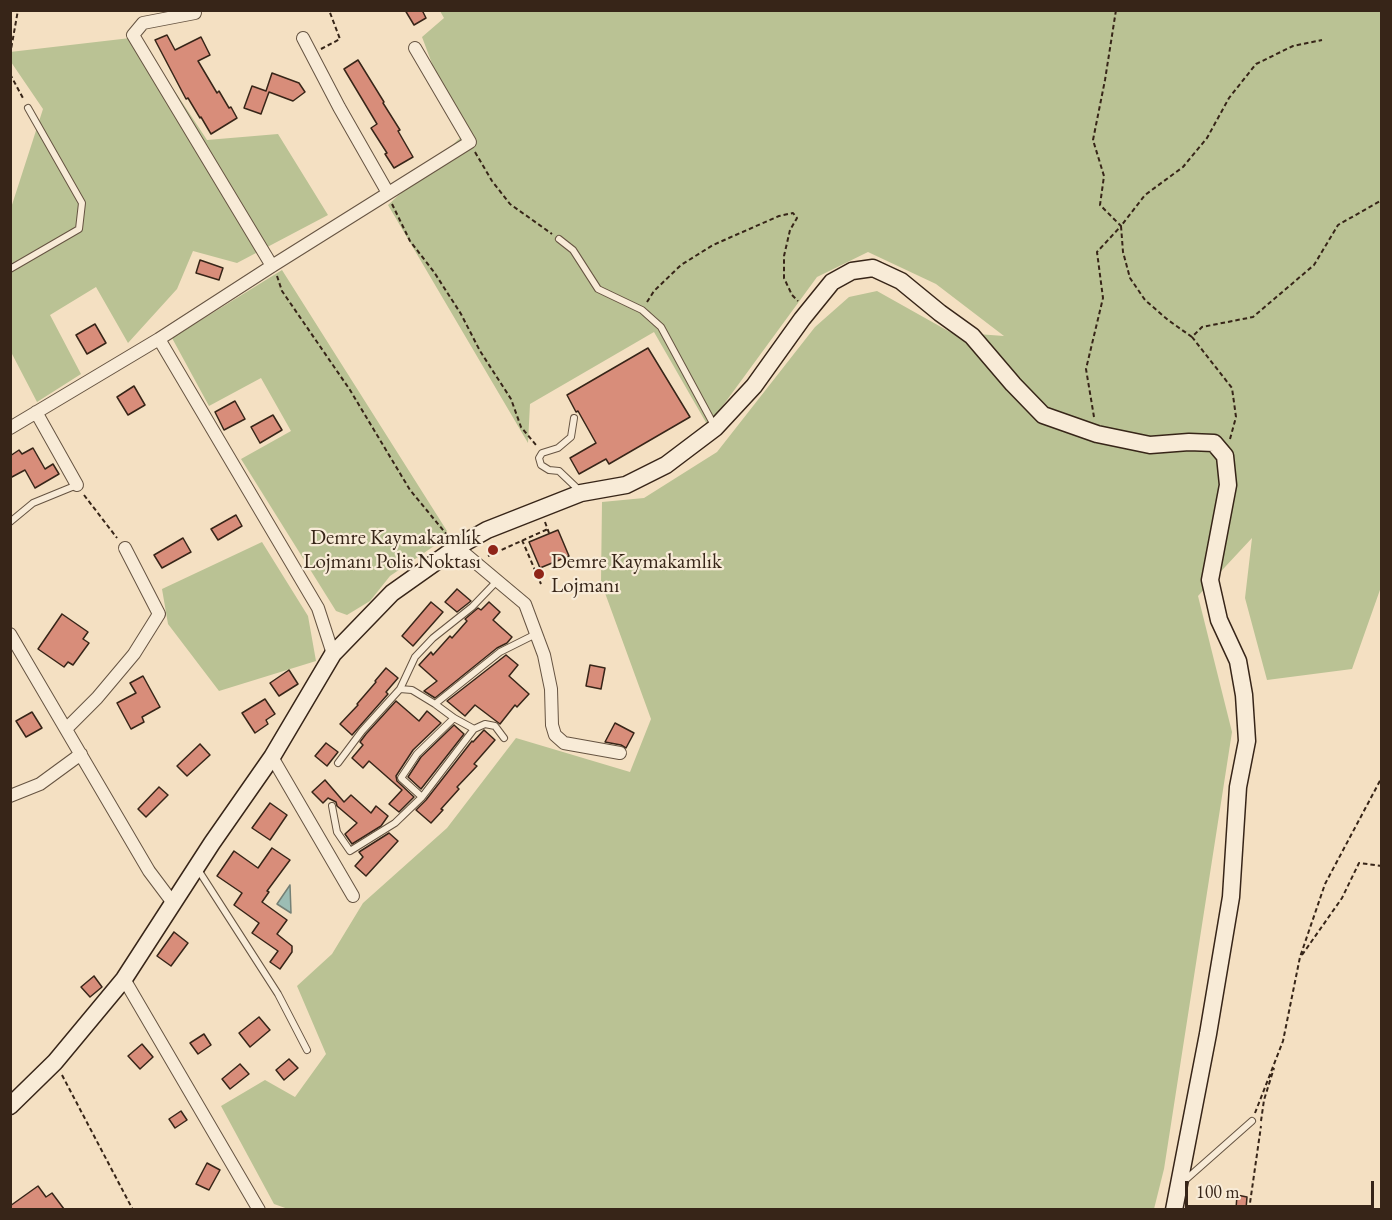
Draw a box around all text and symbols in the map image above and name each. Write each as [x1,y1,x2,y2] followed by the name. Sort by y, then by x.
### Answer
[303,525,481,575] place label: Demre Kaymakamlık Lojmanı Polis Noktası
[486,543,500,557] marker: Demre Kaymakamlık Lojmanı Polis Noktası
[551,549,722,599] place label: Demre Kaymakamlık Lojmanı
[532,567,546,581] marker: Demre Kaymakamlık Lojmanı
[1188,1169,1377,1207] scale bar
[1196,1180,1240,1203] text: 100 m

